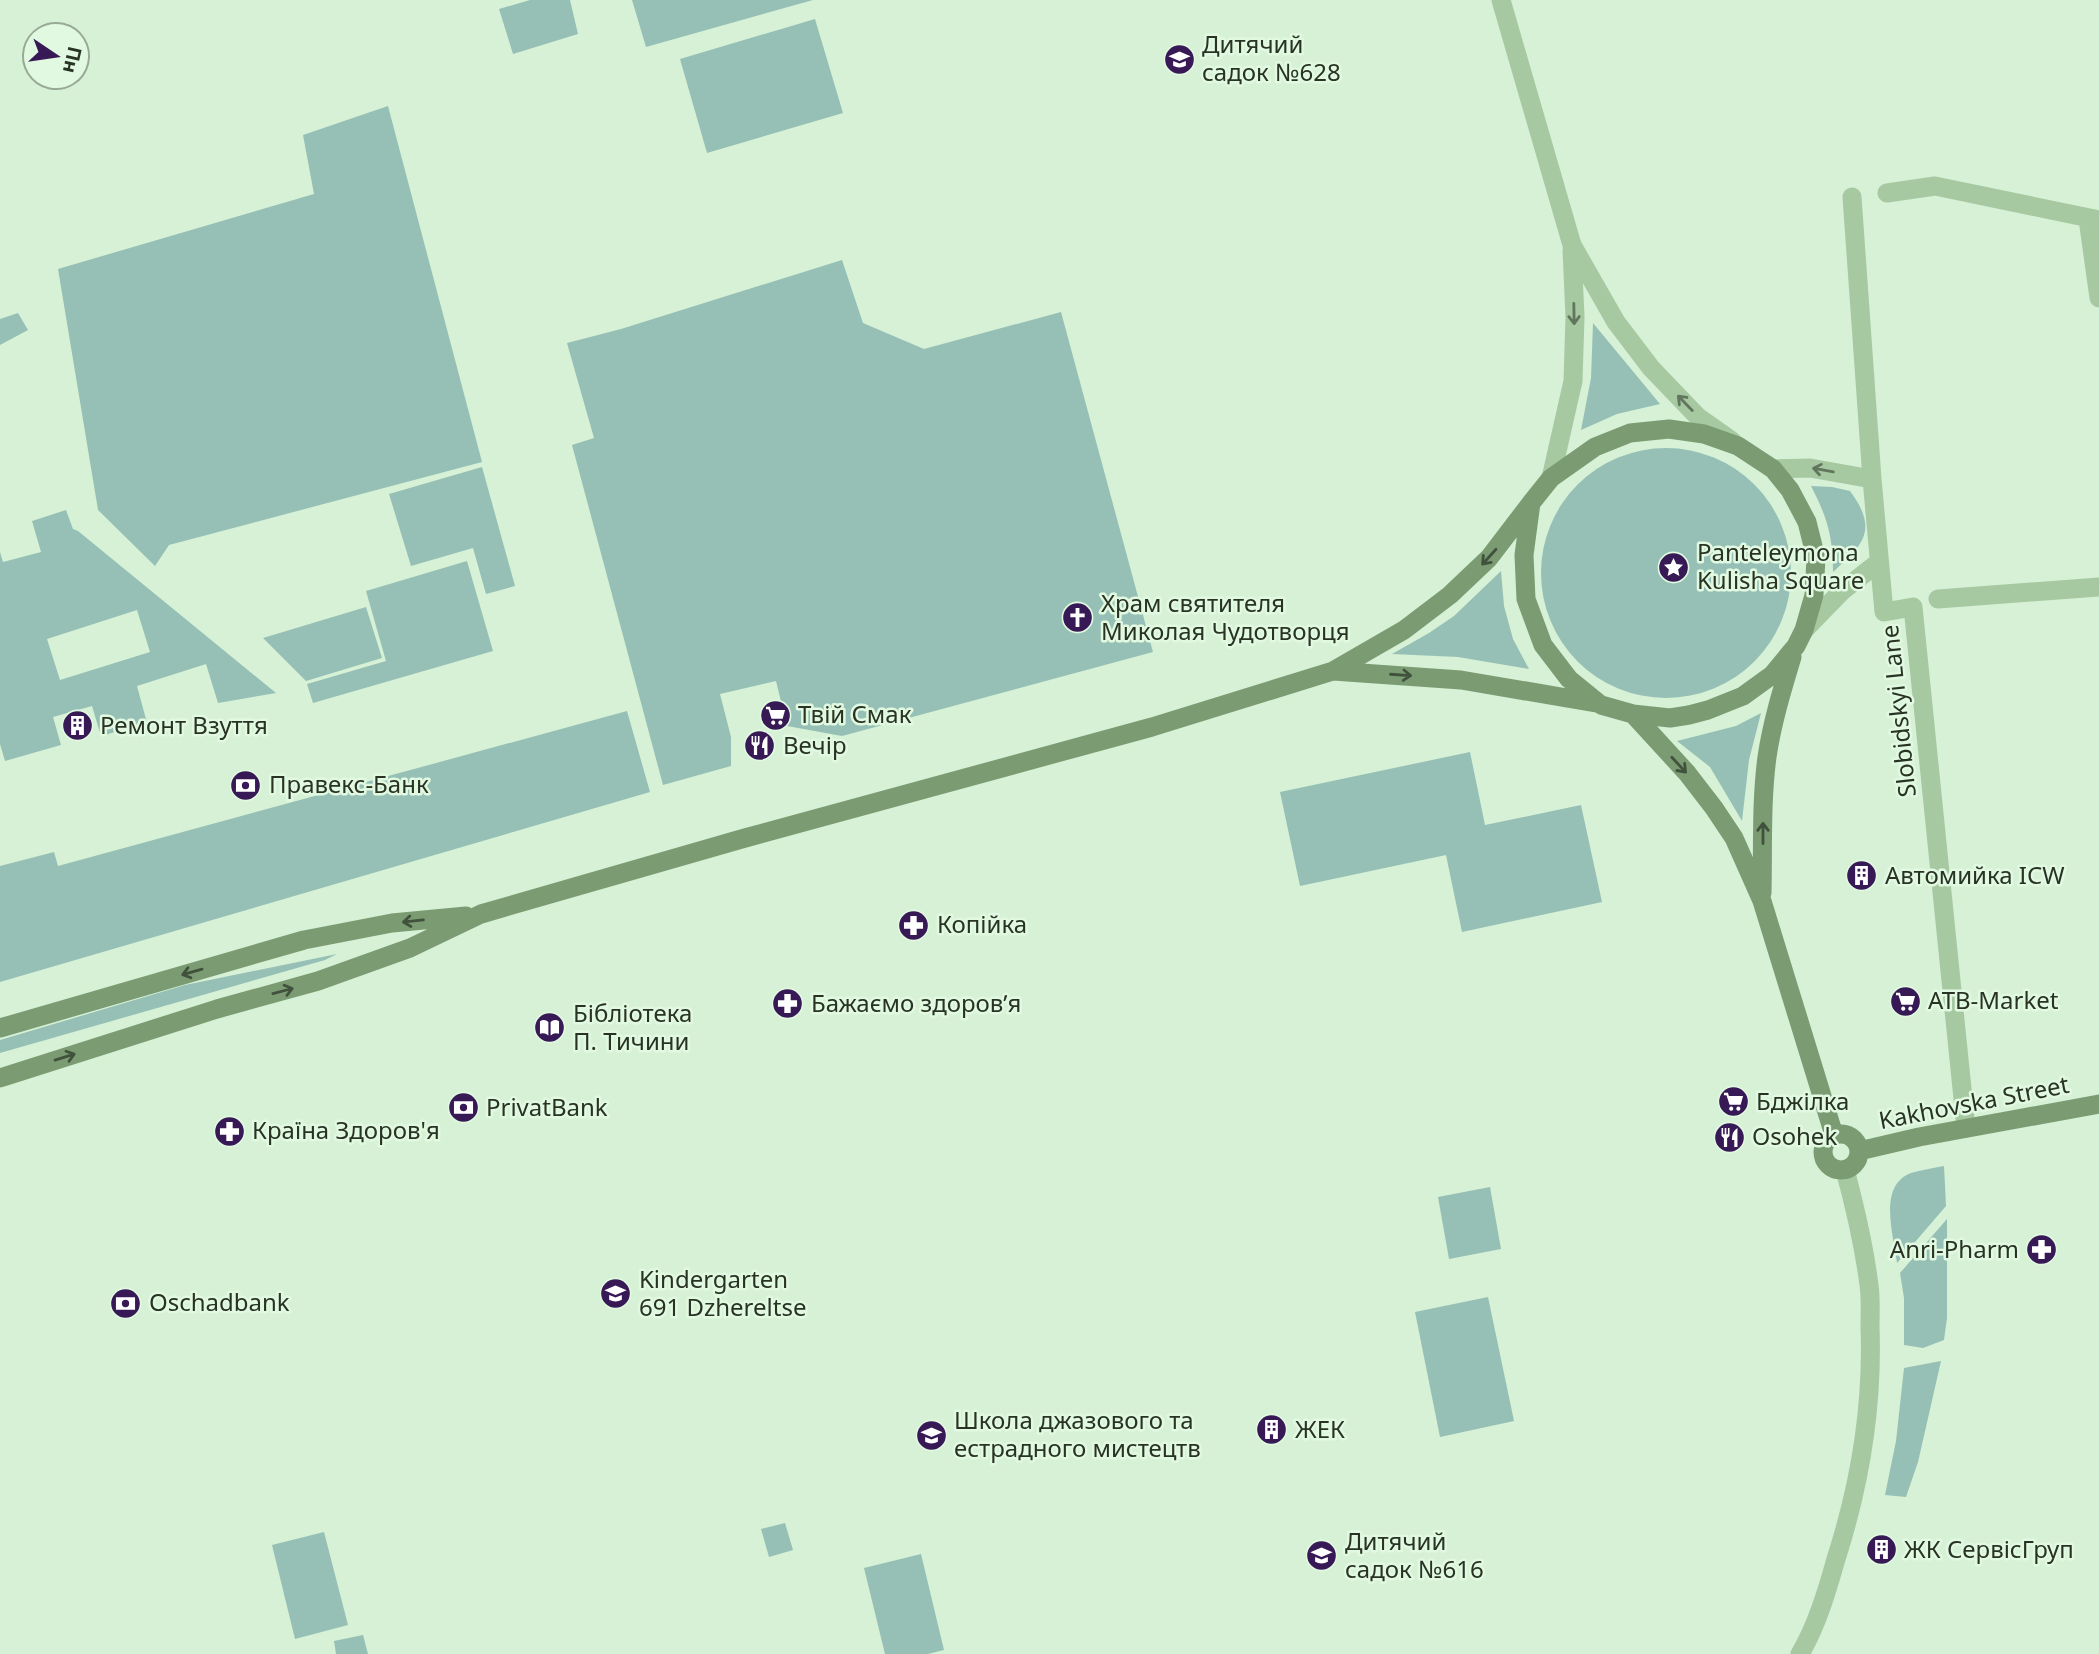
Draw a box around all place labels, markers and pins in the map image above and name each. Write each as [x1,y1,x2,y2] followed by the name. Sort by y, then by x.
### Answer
[1202,27,1341,88] place label: Дитячий садок №628
[1162,42,1196,76] school or university icon: Дитячий садок №628
[1697,535,1864,596] place label: Panteleymona Kulisha Square
[1657,550,1691,584] place icon: Panteleymona Kulisha Square
[1101,586,1350,647] place label: Храм святителя Миколая Чудотворця
[1061,601,1095,635] church icon: Храм святителя Миколая Чудотворця
[798,697,912,730] place label: Твій Смак
[758,698,792,732] supermarket icon: Твій Смак
[100,708,268,741] place label: Ремонт Взуття
[60,709,94,743] building icon: Ремонт Взуття
[783,728,847,761] place label: Вечір
[743,729,777,763] restaurant icon: Вечір
[269,767,429,800] place label: Правекс-Банк
[229,768,263,802] bank icon: Правекс-Банк
[1885,858,2065,891] place label: Автомийка ICW
[1845,859,1879,893] building icon: Автомийка ICW
[937,907,1027,940] place label: Копійка
[897,908,931,942] pharmacy icon: Копійка
[1928,983,2059,1016] place label: ATB-Market
[1888,984,1922,1018] supermarket icon: ATB-Market
[811,986,1021,1019] place label: Бажаємо здоровʼя
[771,987,805,1021] pharmacy icon: Бажаємо здоровʼя
[573,996,692,1057] place label: Бібліотека П. Тичини
[533,1011,567,1045] library icon: Бібліотека П. Тичини
[1756,1084,1849,1117] place label: Бджілка
[1716,1085,1750,1119] supermarket icon: Бджілка
[486,1090,608,1123] place label: PrivatBank
[446,1091,480,1125] bank icon: PrivatBank
[252,1113,440,1146] place label: Країна Здоров'я
[212,1114,246,1148] pharmacy icon: Країна Здоров'я
[1752,1119,1837,1152] place label: Оsоhek
[1712,1120,1746,1154] restaurant icon: Оsоhek
[1890,1232,2019,1265] place label: Anri-Pharm
[2025,1233,2059,1267] pharmacy icon: Anri-Pharm
[639,1262,806,1323] place label: Kindergarten 691 Dzhereltse
[599,1277,633,1311] school or university icon: Kindergarten 691 Dzhereltse
[149,1285,290,1318] place label: Oschadbank
[109,1286,143,1320] bank icon: Oschadbank
[954,1403,1201,1464] place label: Школа джазового та естрадного мистецтв
[1295,1412,1345,1445] place label: ЖЕК
[1255,1413,1289,1447] building icon: ЖЕК
[914,1418,948,1452] school or university icon: Школа джазового та естрадного мистецтв
[1345,1524,1484,1585] place label: Дитячий садок №616
[1904,1532,2074,1565] place label: ЖК СервісГруп
[1864,1533,1898,1567] building icon: ЖК СервісГруп
[1305,1539,1339,1573] school or university icon: Дитячий садок №616

